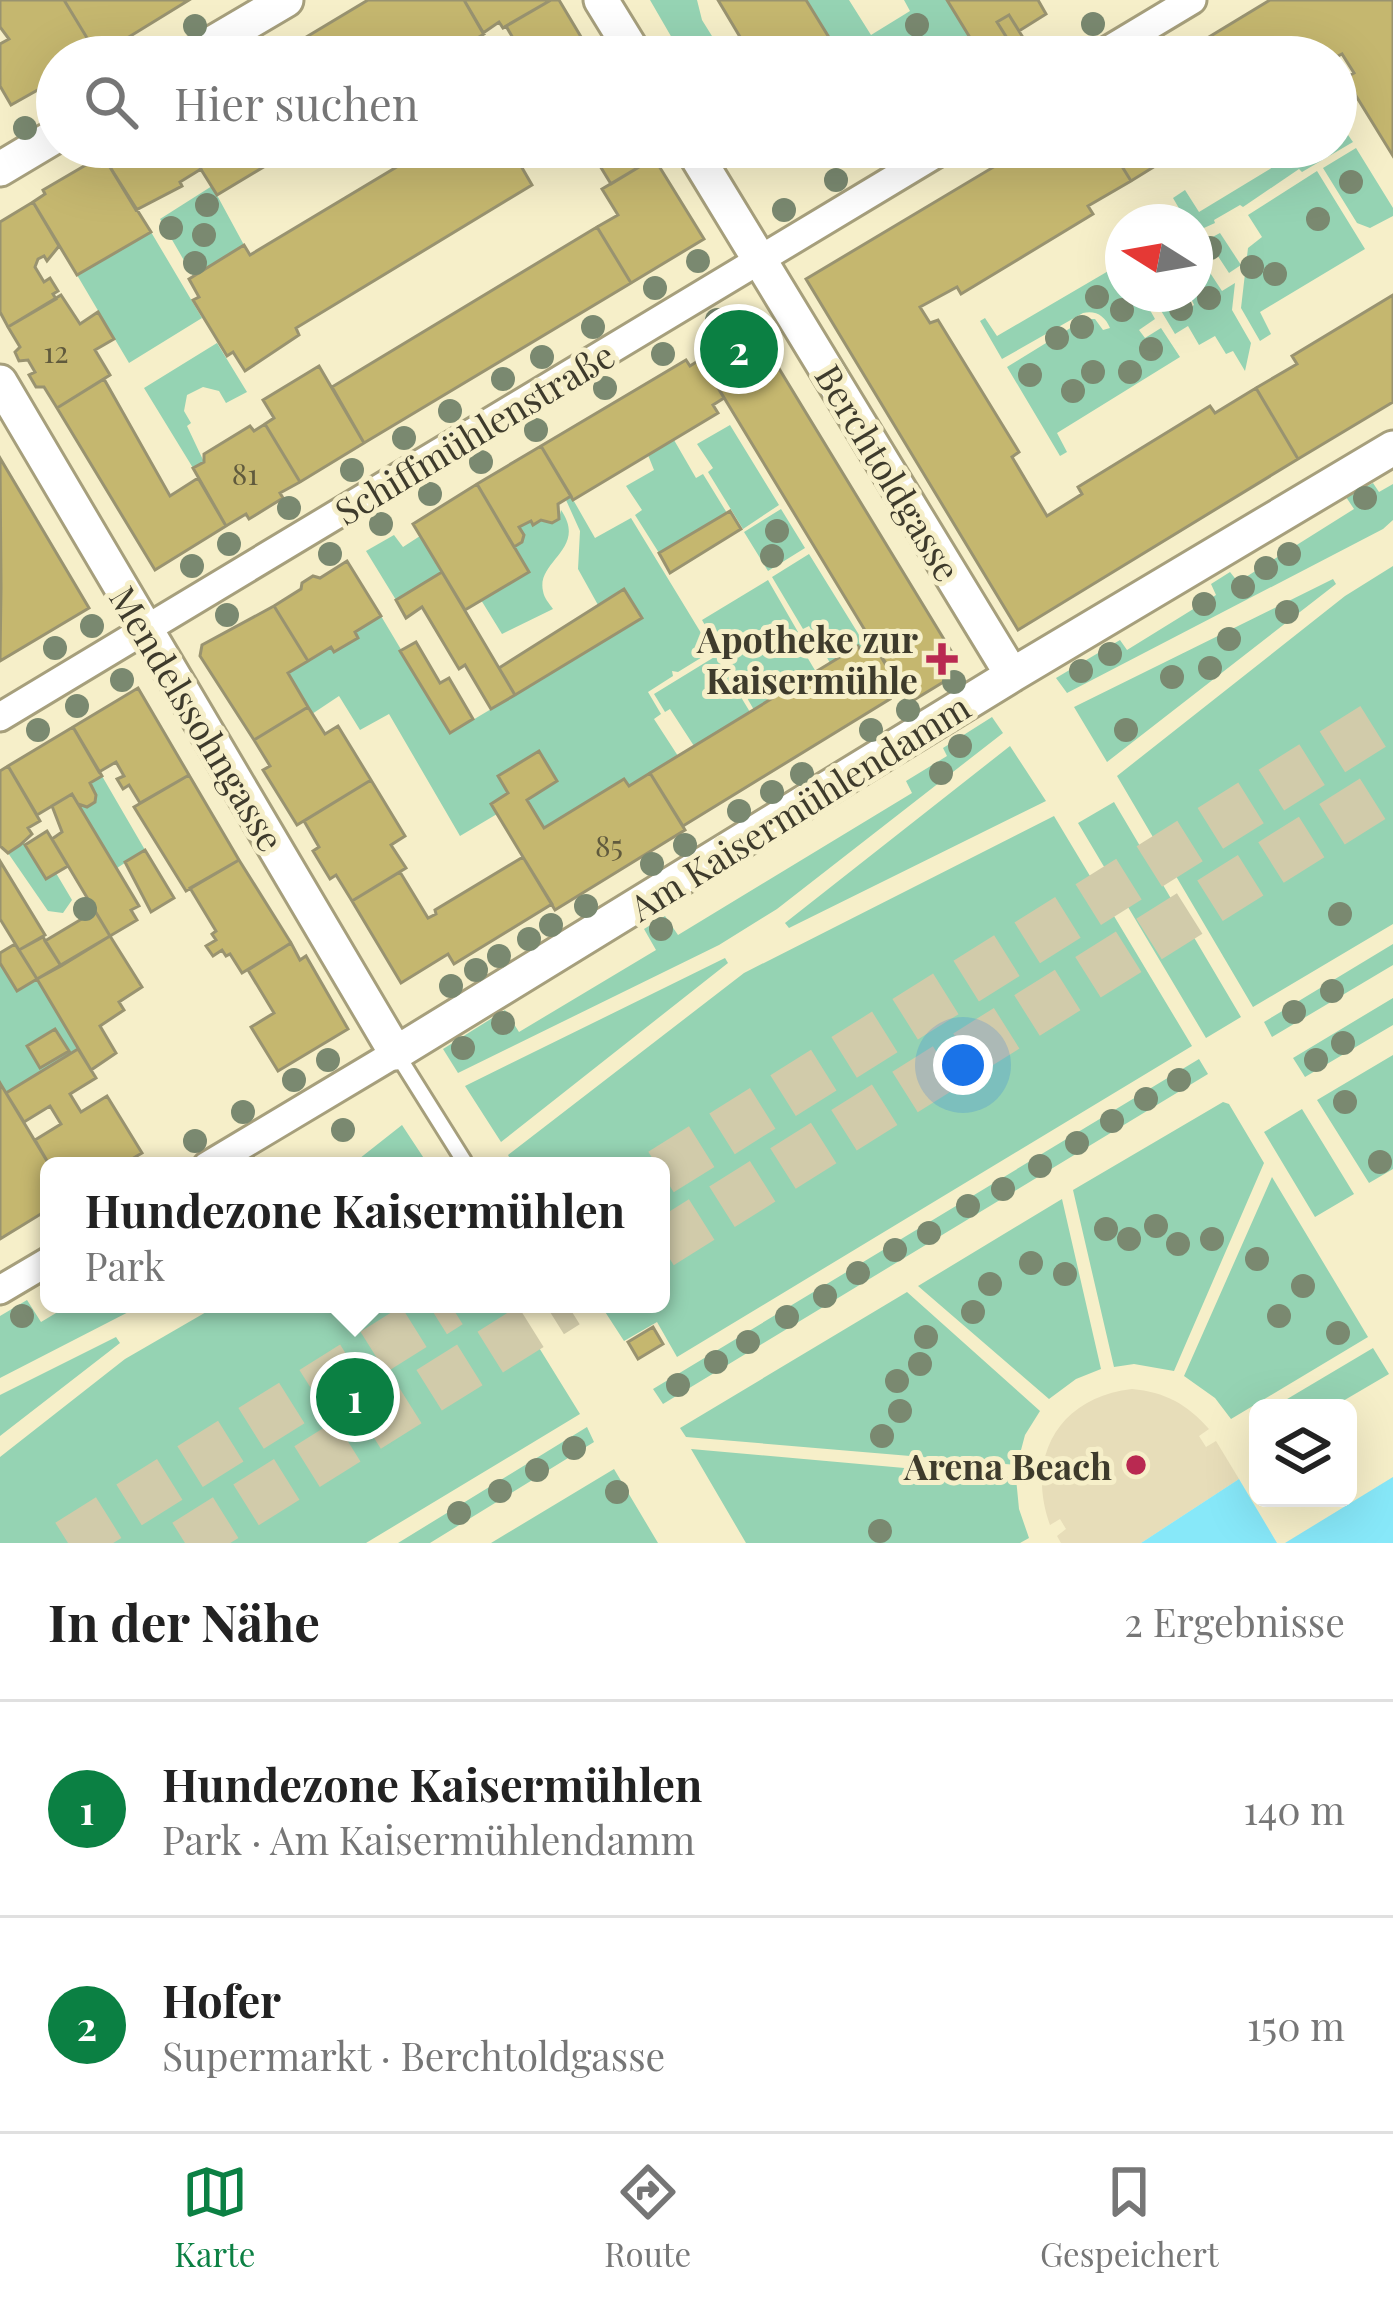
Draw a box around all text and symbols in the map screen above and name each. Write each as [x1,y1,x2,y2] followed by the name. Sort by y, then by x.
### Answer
[36,36,1357,168] search box
[78,69,144,135] icon: search
[174,72,419,132] text: Hier suchen
[1105,204,1213,312] north arrow
[700,304,778,394] pin: 2
[325,330,623,534] street label: Schiffmühlenstraße
[43,331,69,371] house number: 12
[805,355,973,589] street label: Berchtoldgasse
[232,453,258,493] house number: 81
[100,577,296,859] street label: Mendelssohngasse
[696,614,918,703] place label: Apotheke zur Kaisermühle
[929,646,955,672] marker: Apotheke zur Kaisermühle
[619,682,978,931] street label: Am Kaisermühlendamm
[595,825,623,865] house number: 85
[933,1035,993,1095] your location
[40,1157,670,1313] popup
[85,1179,625,1239] text: Hundezone Kaisermühlen
[85,1239,165,1291] text: Park
[316,1352,394,1442] pin: 1
[1249,1399,1357,1507] map controls
[1249,1399,1357,1507] button: layers
[903,1441,1112,1489] place label: Arena Beach
[1123,1452,1149,1478] marker: Arena Beach
[48,1587,320,1655] text: In der Nähe
[1124,1595,1345,1647] text: 2 Ergebnisse
[162,1753,702,1813] text: Hundezone Kaisermühlen
[80,1783,94,1835] text: 1
[1244,1783,1345,1835] text: 140 m
[162,1813,695,1865] text: Park · Am Kaisermühlendamm
[162,1969,281,2029] text: Hofer
[77,1999,97,2051] text: 2
[1247,1999,1345,2051] text: 150 m
[162,2029,665,2081] text: Supermarkt · Berchtoldgasse
[174,2159,255,2275] tab: Karte
[604,2159,691,2275] tab: Route
[1040,2159,1219,2275] tab: Gespeichert

